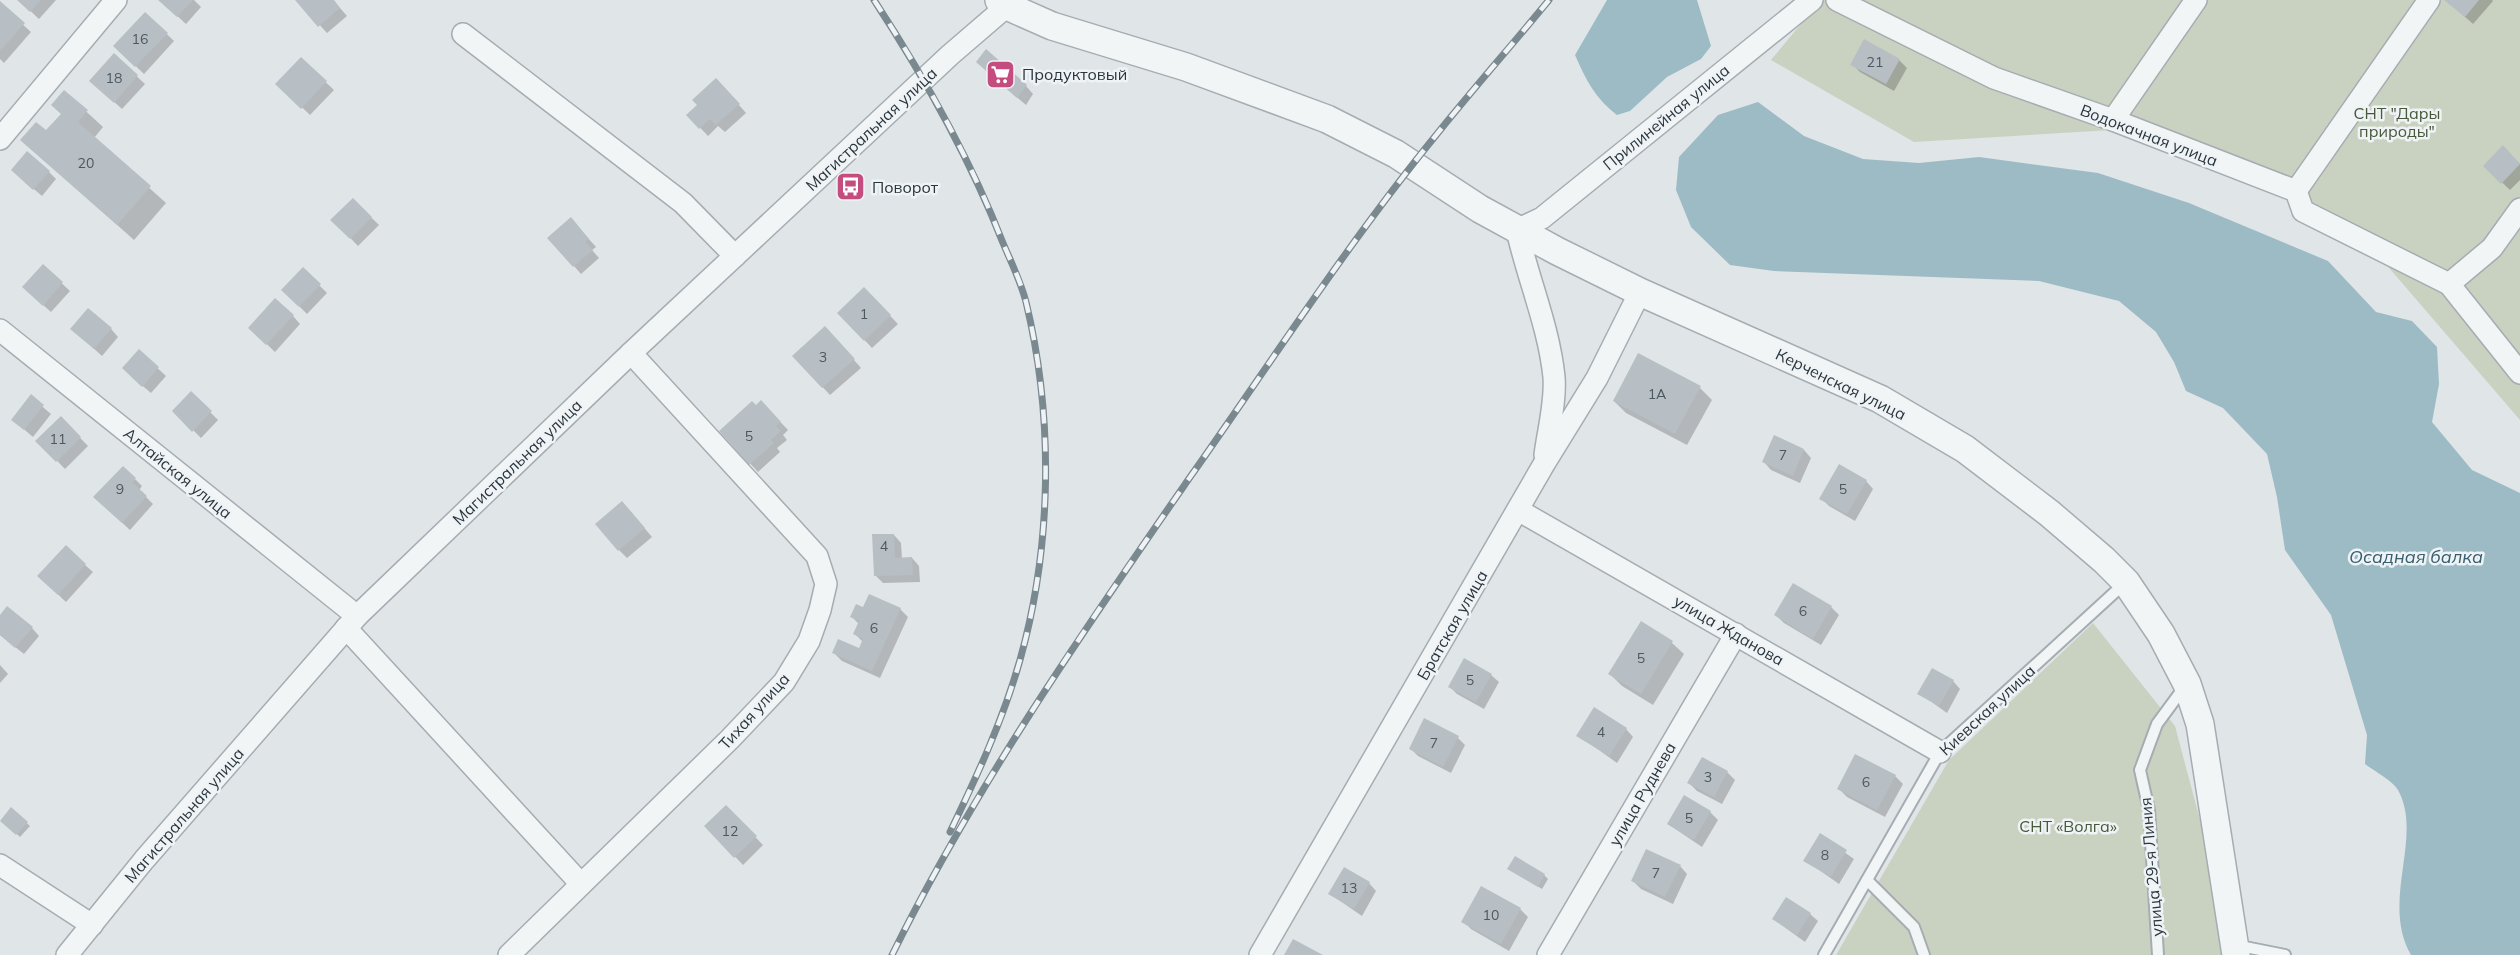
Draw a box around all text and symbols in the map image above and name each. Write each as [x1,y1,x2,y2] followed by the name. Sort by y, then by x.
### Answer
[132,30,148,48] house number: 16
[1867,53,1883,71] house number: 21
[985,58,1017,90] supermarket icon: Продуктовый
[1599,60,1733,174] street label: Прилинейная улица
[801,63,941,195] street label: Магистральная улица
[1022,64,1127,84] place label: Продуктовый
[106,69,122,87] house number: 18
[2077,100,2221,170] street label: Водокачная улица
[2354,103,2440,141] park label: СНТ "Дары природы"
[78,154,94,172] house number: 20
[835,171,867,203] bus stop icon: Поворот
[872,177,939,197] place label: Поворот
[860,305,868,323] house number: 1
[1773,344,1909,424] street label: Керченская улица
[819,348,827,366] house number: 3
[1648,385,1667,403] house number: 1А
[448,395,586,529] street label: Магистральная улица
[120,423,236,523] street label: Алтайская улица
[745,427,753,445] house number: 5
[50,430,66,448] house number: 11
[1779,446,1787,464] house number: 7
[116,480,124,498] house number: 9
[1839,480,1847,498] house number: 5
[880,537,889,555] house number: 4
[2349,545,2483,568] water label: Осадная балка
[1412,566,1492,684] street label: Братская улица
[1670,590,1788,670] street label: улица Жданова
[1799,602,1807,620] house number: 6
[870,619,878,637] house number: 6
[1637,649,1645,667] house number: 5
[1935,660,2039,760] street label: Киевская улица
[714,669,794,753] street label: Тихая улица
[1466,671,1474,689] house number: 5
[1597,723,1606,741] house number: 4
[1430,734,1438,752] house number: 7
[1604,739,1680,849] street label: улица Руднева
[120,743,248,887] street label: Магистральная улица
[1704,768,1712,786] house number: 3
[1862,773,1870,791] house number: 6
[2135,797,2167,937] street label: улица 29-я Линия
[1685,809,1693,827] house number: 5
[2019,816,2117,836] park label: СНТ «Волга»
[722,822,738,840] house number: 12
[1821,846,1829,864] house number: 8
[1652,864,1660,882] house number: 7
[1341,879,1357,897] house number: 13
[1483,906,1499,924] house number: 10

